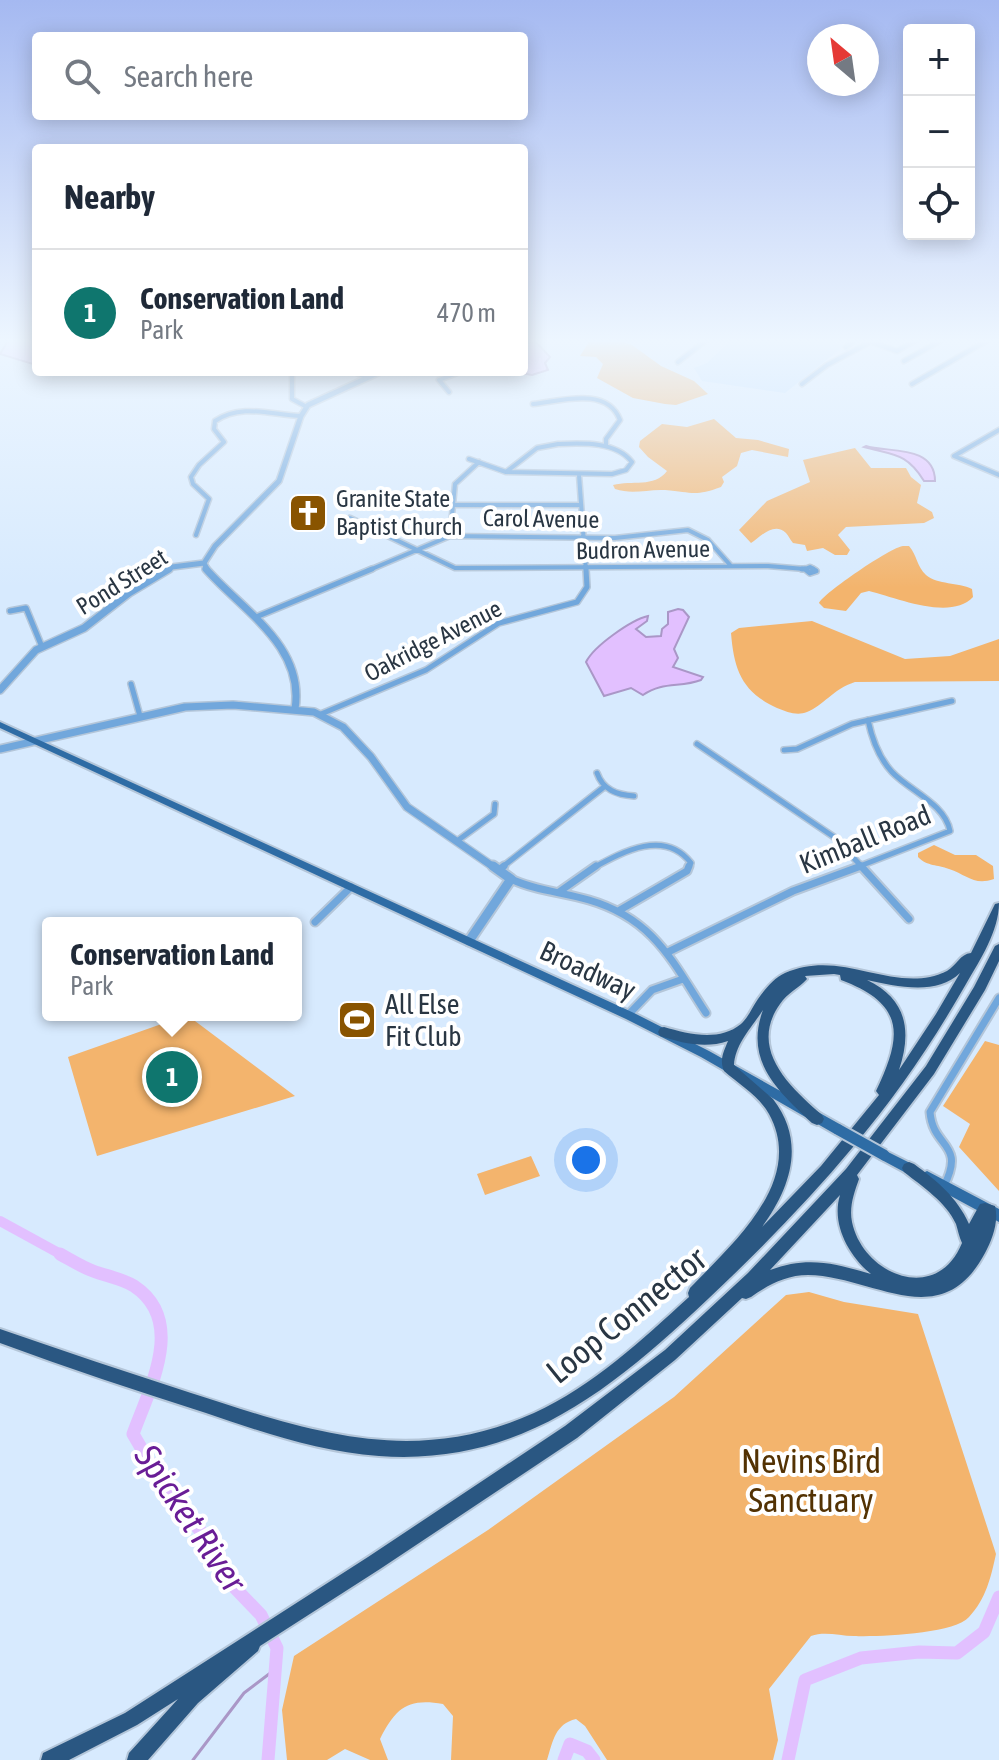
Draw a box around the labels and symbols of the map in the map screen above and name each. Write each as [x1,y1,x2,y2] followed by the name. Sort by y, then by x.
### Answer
[807,24,879,96] north arrow
[336,485,463,540] place label: Granite State Baptist Church
[287,492,329,534] church icon: Granite State Baptist Church
[483,504,599,533] street label: Carol Avenue
[576,535,710,564] street label: Budron Avenue
[71,543,172,620] street label: Pond Street
[360,594,506,687] street label: Oakridge Avenue
[795,798,935,880] street label: Kimball Road
[535,934,641,1006] street label: Broadway
[385,988,461,1052] place label: All Else Fit Club
[336,999,378,1041] sports icon: All Else Fit Club
[146,1047,198,1107] pin: 1
[566,1140,606,1180] your location
[538,1238,714,1391] street label: Loop Connector
[126,1436,256,1601] water label: Spicket River
[741,1441,881,1519] park label: Nevins Bird Sanctuary

